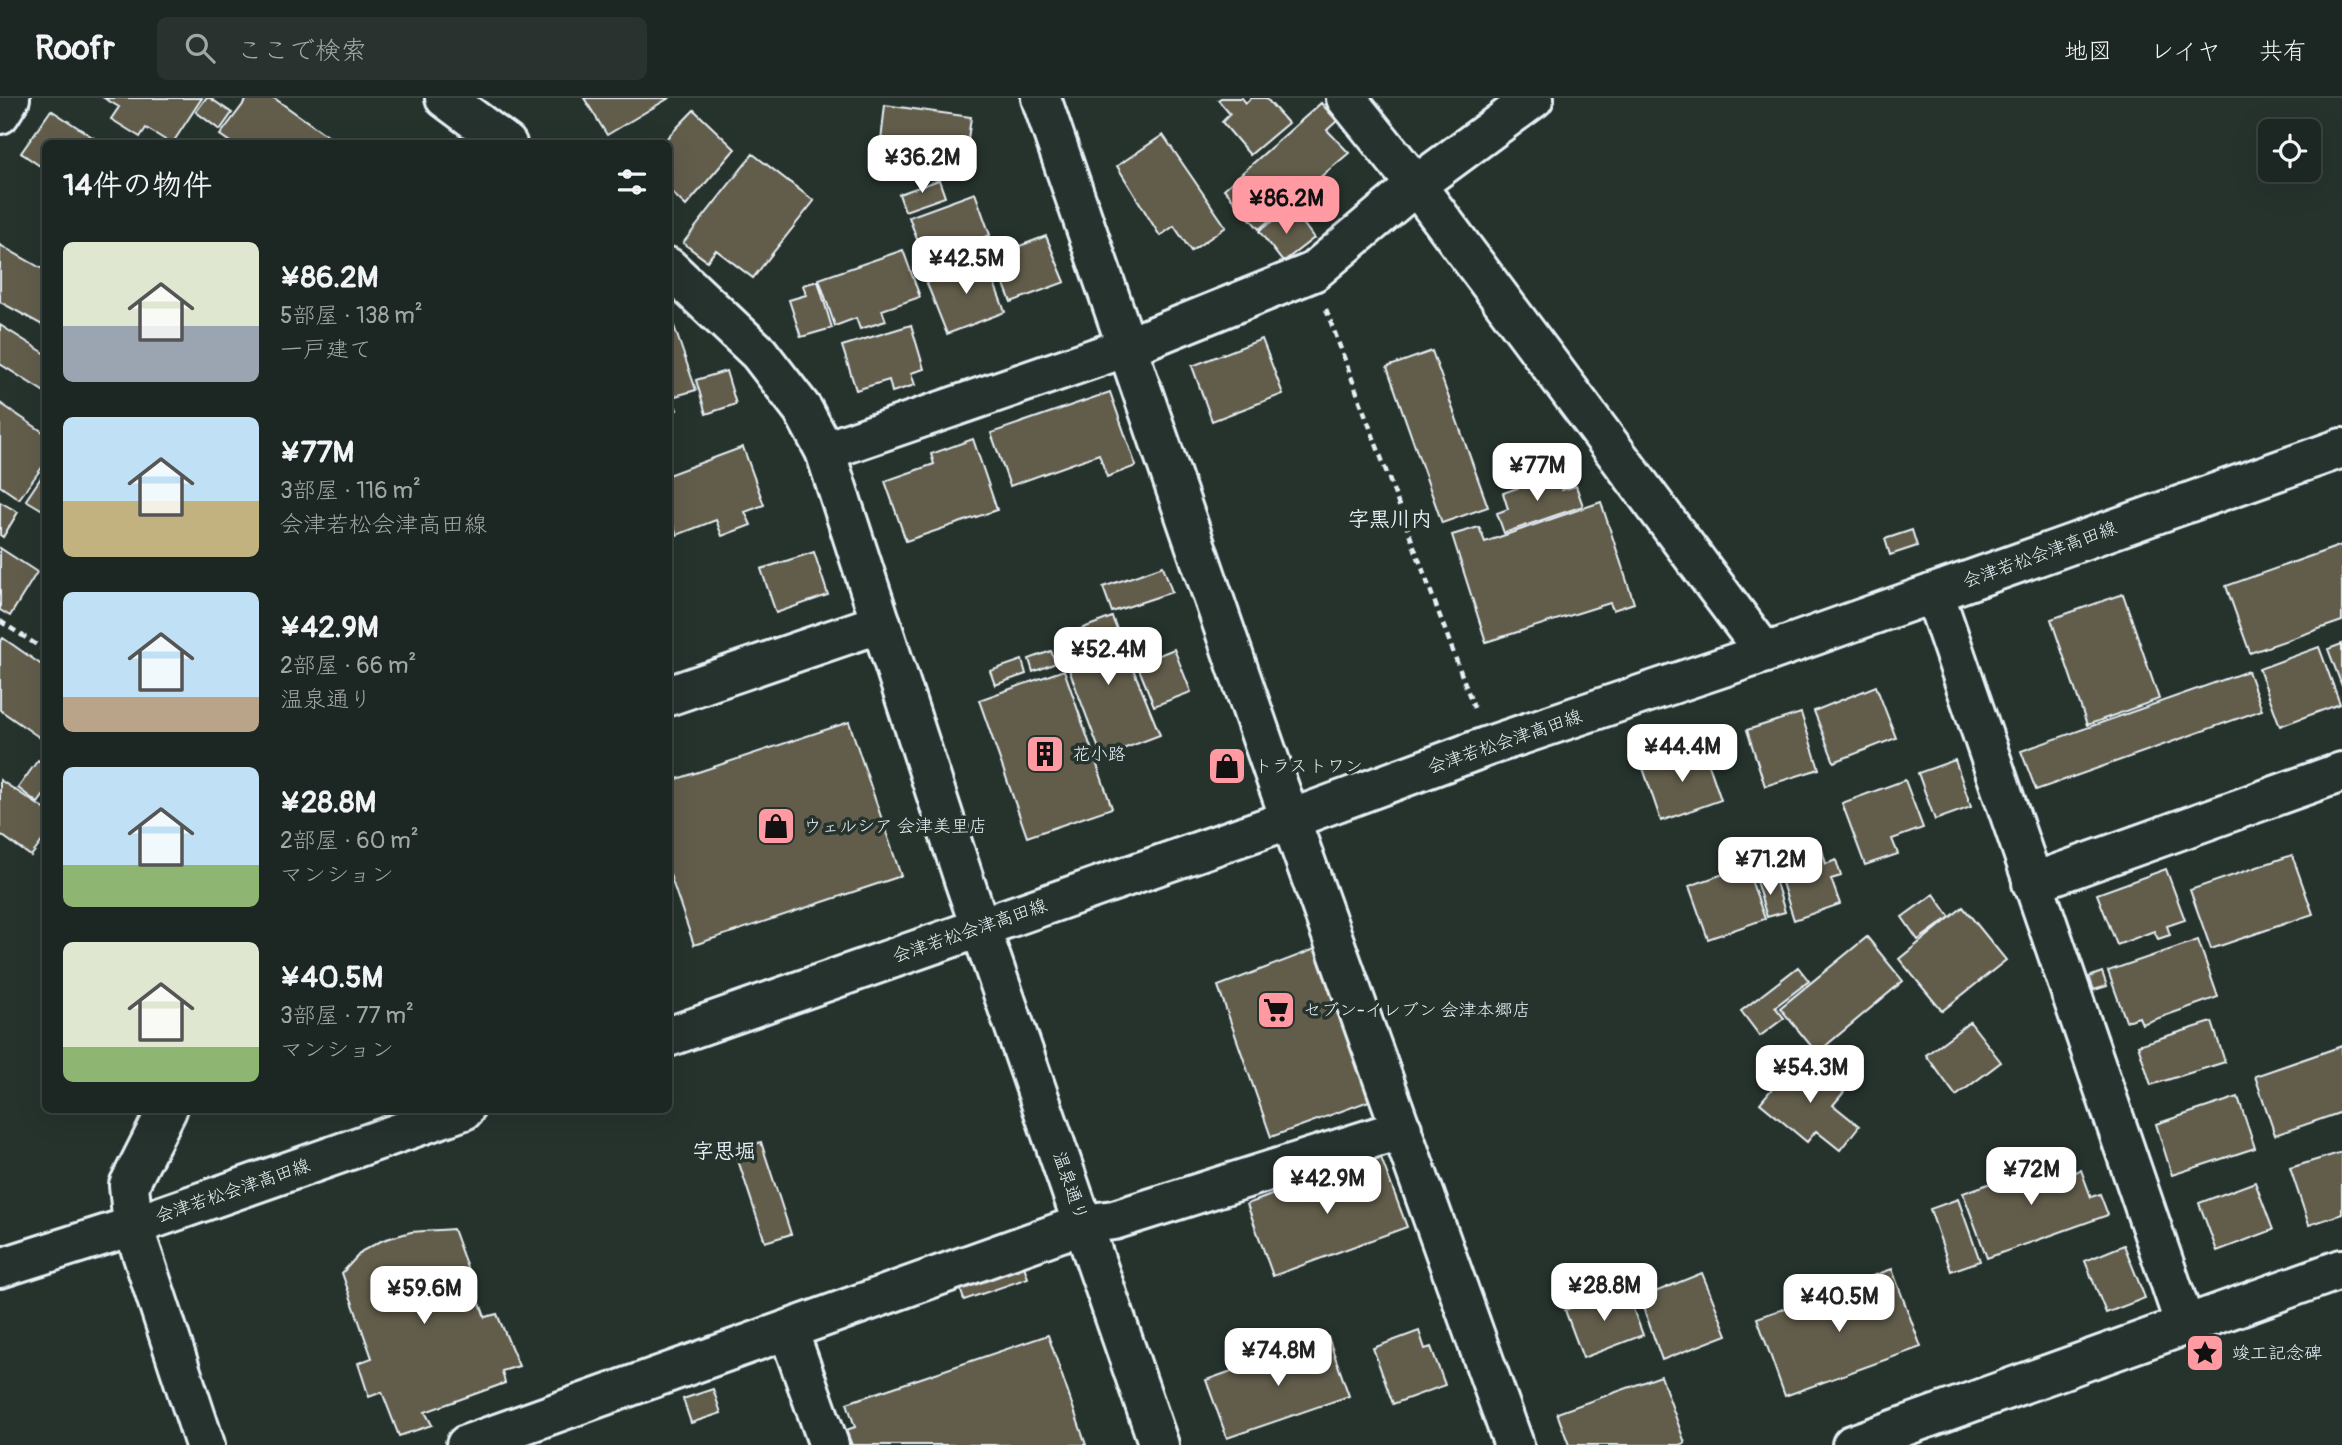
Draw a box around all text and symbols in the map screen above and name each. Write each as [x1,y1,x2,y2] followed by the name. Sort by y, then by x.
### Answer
[157,17,647,80] search box
[35,28,115,69] text: Roofr
[181,29,219,67] icon: search
[237,35,367,67] text: ここで検索
[2064,37,2112,66] text: 地図
[2150,37,2221,66] text: レイヤ
[2259,37,2307,66] text: 共有
[2258,119,2321,182] map controls
[2258,119,2321,182] button: locate
[865,136,979,195] pin: ¥36.2M
[884,143,960,172] text: ¥36.2M
[613,163,651,201] icon: filters
[63,167,212,204] text: 14件の物件
[1229,176,1343,236] pin: ¥86.2M
[1248,184,1324,213] text: ¥86.2M
[909,236,1023,296] pin: ¥42.5M
[928,244,1004,273] text: ¥42.5M
[280,259,378,296] text: ¥86.2M
[119,270,203,354] icon: home
[280,301,423,330] text: 5部屋 · 138 m²
[280,335,372,364] text: 一戸建て
[280,434,354,471] text: ¥77M
[1496,444,1578,503] pin: ¥77M
[119,445,203,529] icon: home
[1509,451,1565,480] text: ¥77M
[280,476,421,505] text: 3部屋 · 116 m²
[1348,506,1432,533] district label: 字黒川内
[280,510,487,539] text: 会津若松会津高田線
[1960,516,2120,594] street label: 会津若松会津高田線
[280,609,379,646] text: ¥42.9M
[119,620,203,704] icon: home
[1051,628,1165,687] pin: ¥52.4M
[1070,635,1146,664] text: ¥52.4M
[280,651,416,680] text: 2部屋 · 66 m²
[280,685,372,714] text: 温泉通り
[1425,705,1585,779] street label: 会津若松会津高田線
[1625,724,1739,784] pin: ¥44.4M
[1643,732,1721,761] text: ¥44.4M
[1024,733,1066,775] building icon: 花小路
[1072,743,1126,766] place label: 花小路
[1206,745,1248,787] shop icon: トラストワン
[1254,755,1363,778] place label: トラストワン
[280,784,376,821] text: ¥28.8M
[119,795,203,879] icon: home
[755,805,797,847] shop icon: ウェルシア 会津美里店
[803,815,987,838] place label: ウェルシア 会津美里店
[280,826,419,855] text: 2部屋 · 60 m²
[1713,838,1827,897] pin: ¥71.2M
[1734,845,1806,874] text: ¥71.2M
[280,860,394,889] text: マンション
[890,894,1050,968] street label: 会津若松会津高田線
[280,959,383,996] text: ¥40.5M
[119,970,203,1054] icon: home
[1255,989,1297,1031] supermarket icon: セブン-イレブン 会津本郷店
[1303,999,1531,1022] place label: セブン-イレブン 会津本郷店
[280,1001,414,1030] text: 3部屋 · 77 m²
[280,1035,394,1064] text: マンション
[1753,1046,1867,1105] pin: ¥54.3M
[1772,1053,1848,1082] text: ¥54.3M
[693,1138,756,1165] district label: 字思堀
[1047,1148,1093,1224] street label: 温泉通り
[1990,1148,2072,1207] pin: ¥72M
[153,1154,313,1228] street label: 会津若松会津高田線
[2002,1155,2060,1184] text: ¥72M
[1270,1156,1384,1216] pin: ¥42.9M
[1289,1164,1365,1193] text: ¥42.9M
[1547,1264,1661,1323] pin: ¥28.8M
[367,1266,481,1326] pin: ¥59.6M
[1567,1271,1641,1300] text: ¥28.8M
[386,1274,462,1303] text: ¥59.6M
[1782,1274,1896,1334] pin: ¥40.5M
[1799,1282,1879,1311] text: ¥40.5M
[1221,1328,1335,1388] pin: ¥74.8M
[2184,1332,2226,1374] place icon: 竣工記念碑
[1241,1336,1315,1365] text: ¥74.8M
[2232,1342,2322,1365] place label: 竣工記念碑

